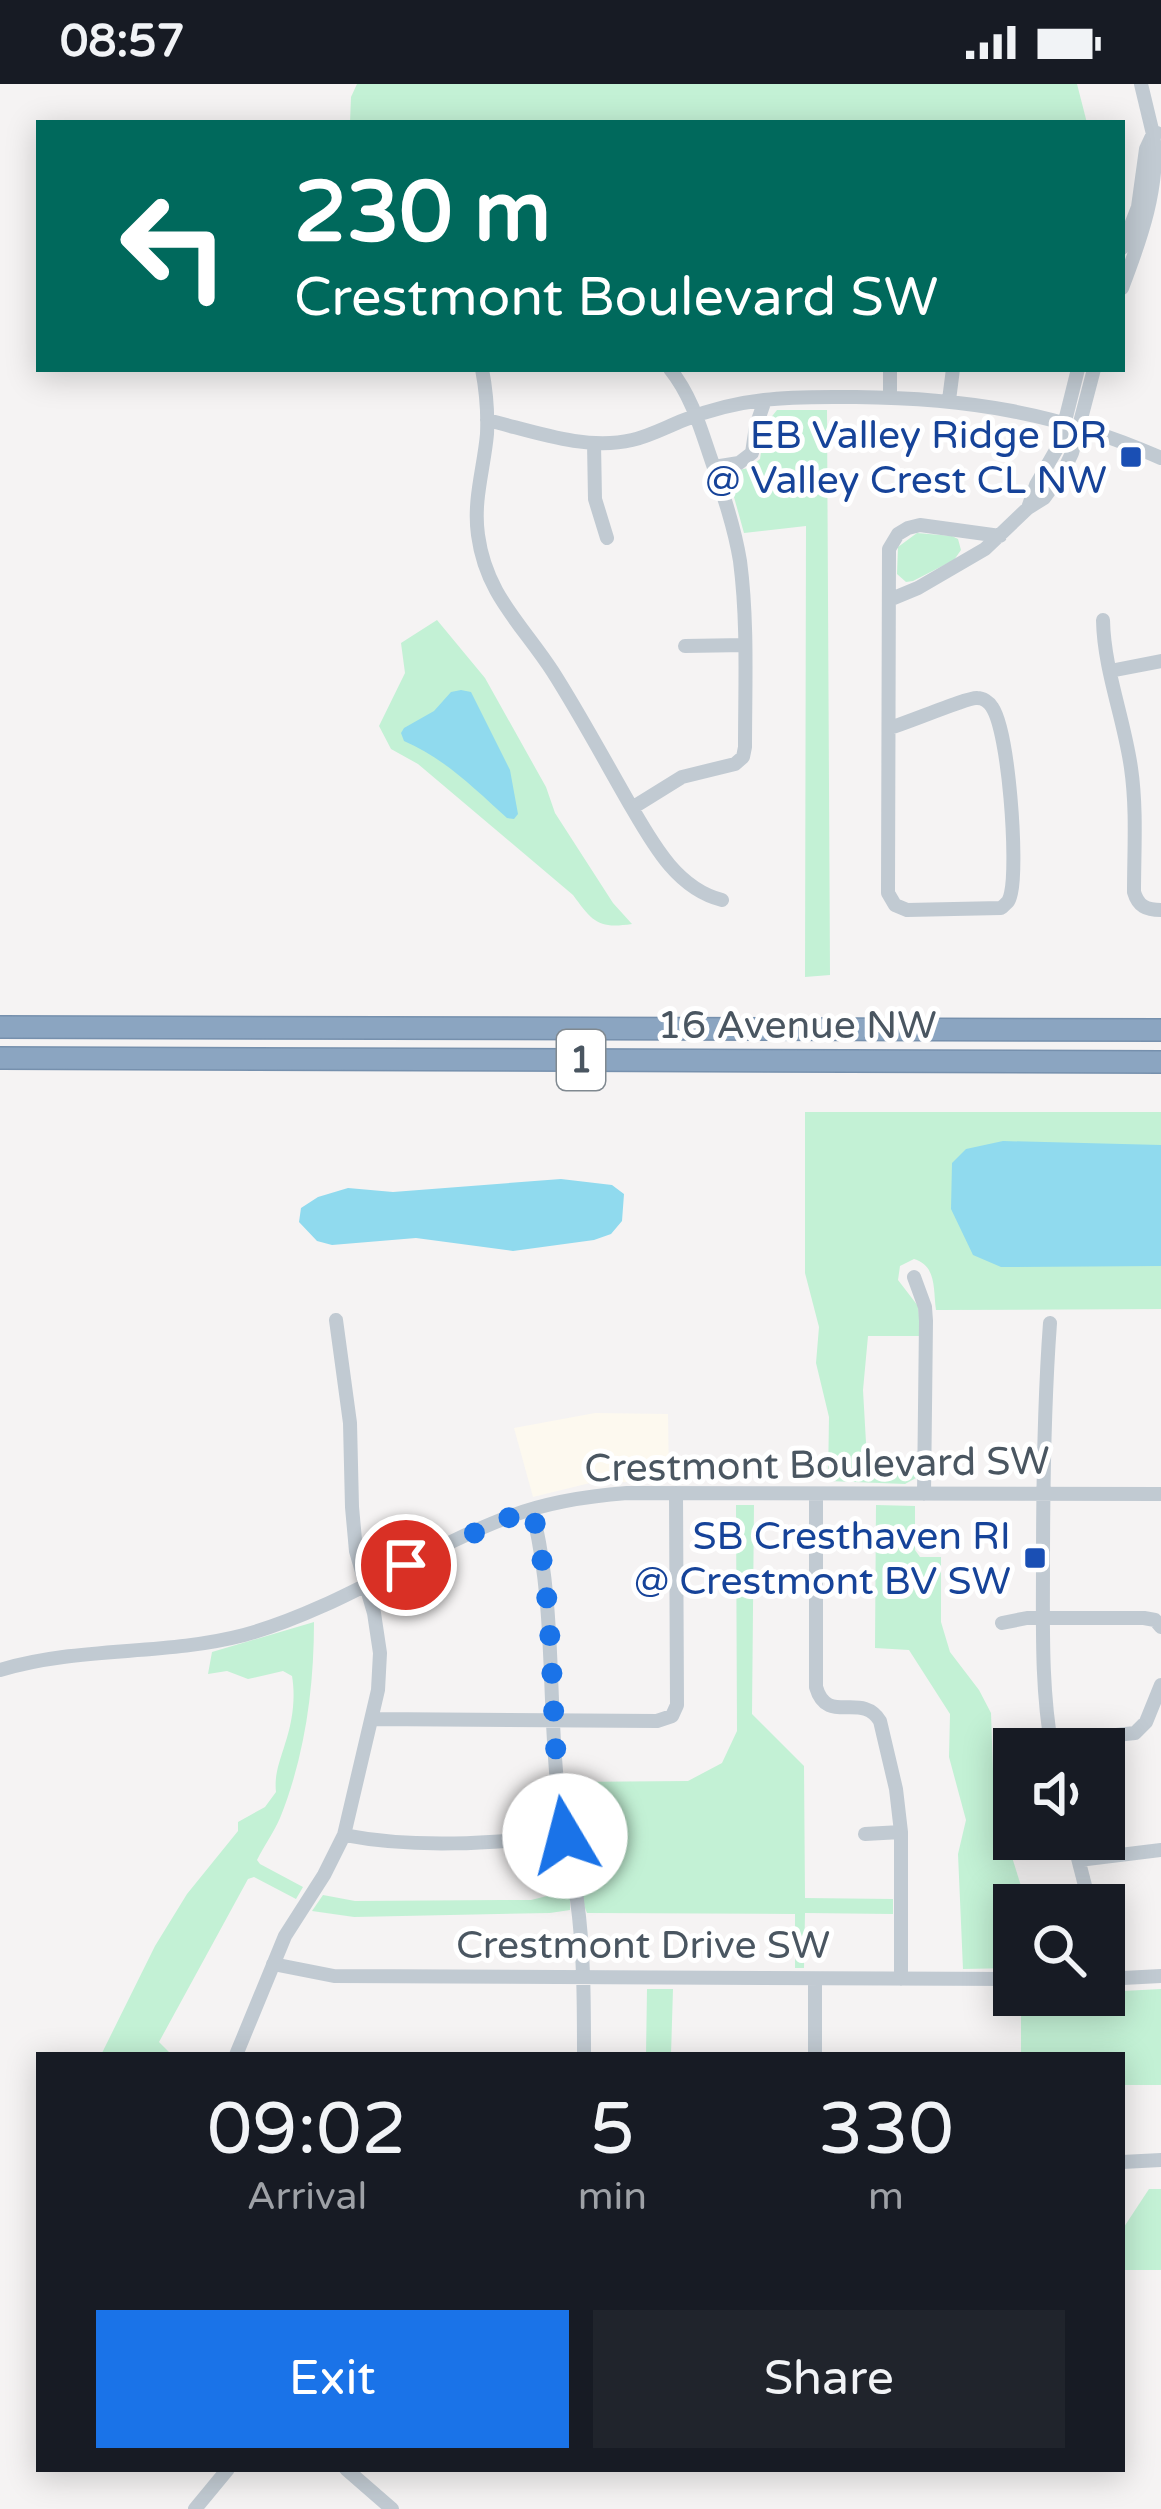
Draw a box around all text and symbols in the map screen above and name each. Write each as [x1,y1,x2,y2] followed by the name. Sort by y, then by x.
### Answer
[60,15,185,69] text: 08:57
[294,163,551,264] text: 230 m
[96,168,252,324] icon: left
[294,265,938,330] text: Crestmont Boulevard SW
[705,412,1107,504] place label: EB Valley Ridge DR @ Valley Crest CL NW
[1118,444,1144,470] marker: EB Valley Ridge DR @ Valley Crest CL NW
[657,1002,937,1049] street label: 16 Avenue NW
[557,1030,605,1090] road number: 1
[584,1437,1050,1493] street label: Crestmont Boulevard SW
[634,1513,1011,1605] place label: SB Cresthaven RI @ Crestmont BV SW
[355,1514,457,1616] pin
[373,1532,439,1598] icon: arrive
[1022,1545,1048,1571] marker: SB Cresthaven RI @ Crestmont BV SW
[993,1728,1125,2016] map controls
[993,1728,1125,1860] button: sound
[502,1773,628,1899] position arrow
[993,1884,1125,2016] button: search
[456,1922,830,1969] street label: Crestmont Drive SW
[207,2087,407,2174] text: 09:02
[590,2087,635,2174] text: 5
[818,2087,954,2174] text: 330
[247,2173,367,2220] text: Arrival
[578,2173,647,2220] text: min
[868,2173,904,2220] text: m
[96,2310,569,2448] button: Exit
[593,2310,1065,2448] button: Share

